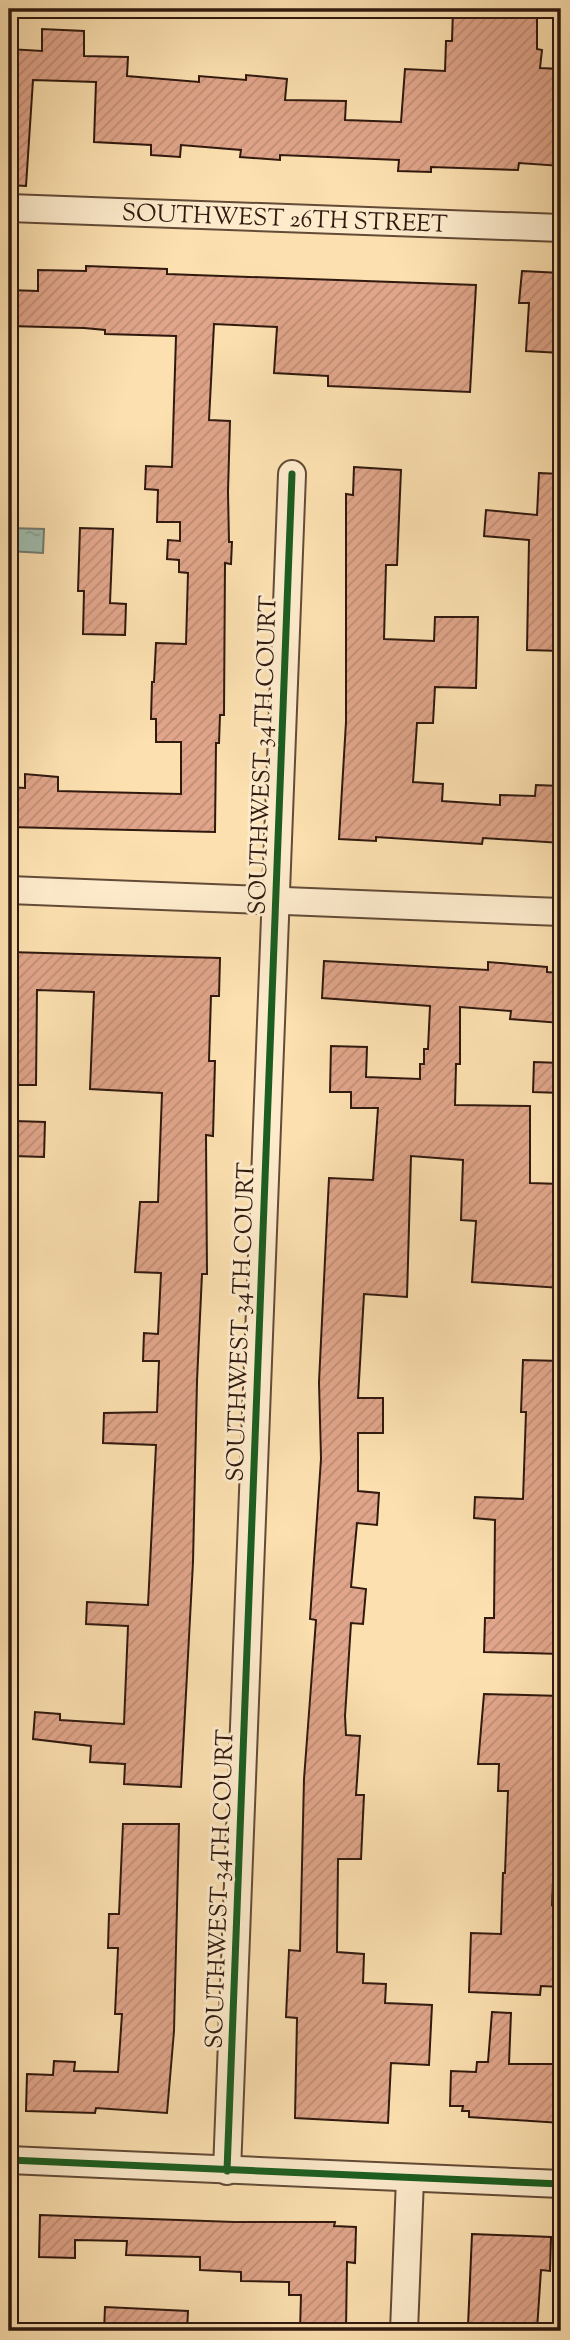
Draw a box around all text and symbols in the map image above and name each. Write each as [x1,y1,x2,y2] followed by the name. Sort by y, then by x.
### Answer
[121,197,448,243] street label: SOUTHWEST 26TH STREET
[241,595,287,915] street label: SOUTHWEST 34TH COURT
[219,1162,265,1482] street label: SOUTHWEST 34TH COURT
[198,1729,244,2049] street label: SOUTHWEST 34TH COURT

